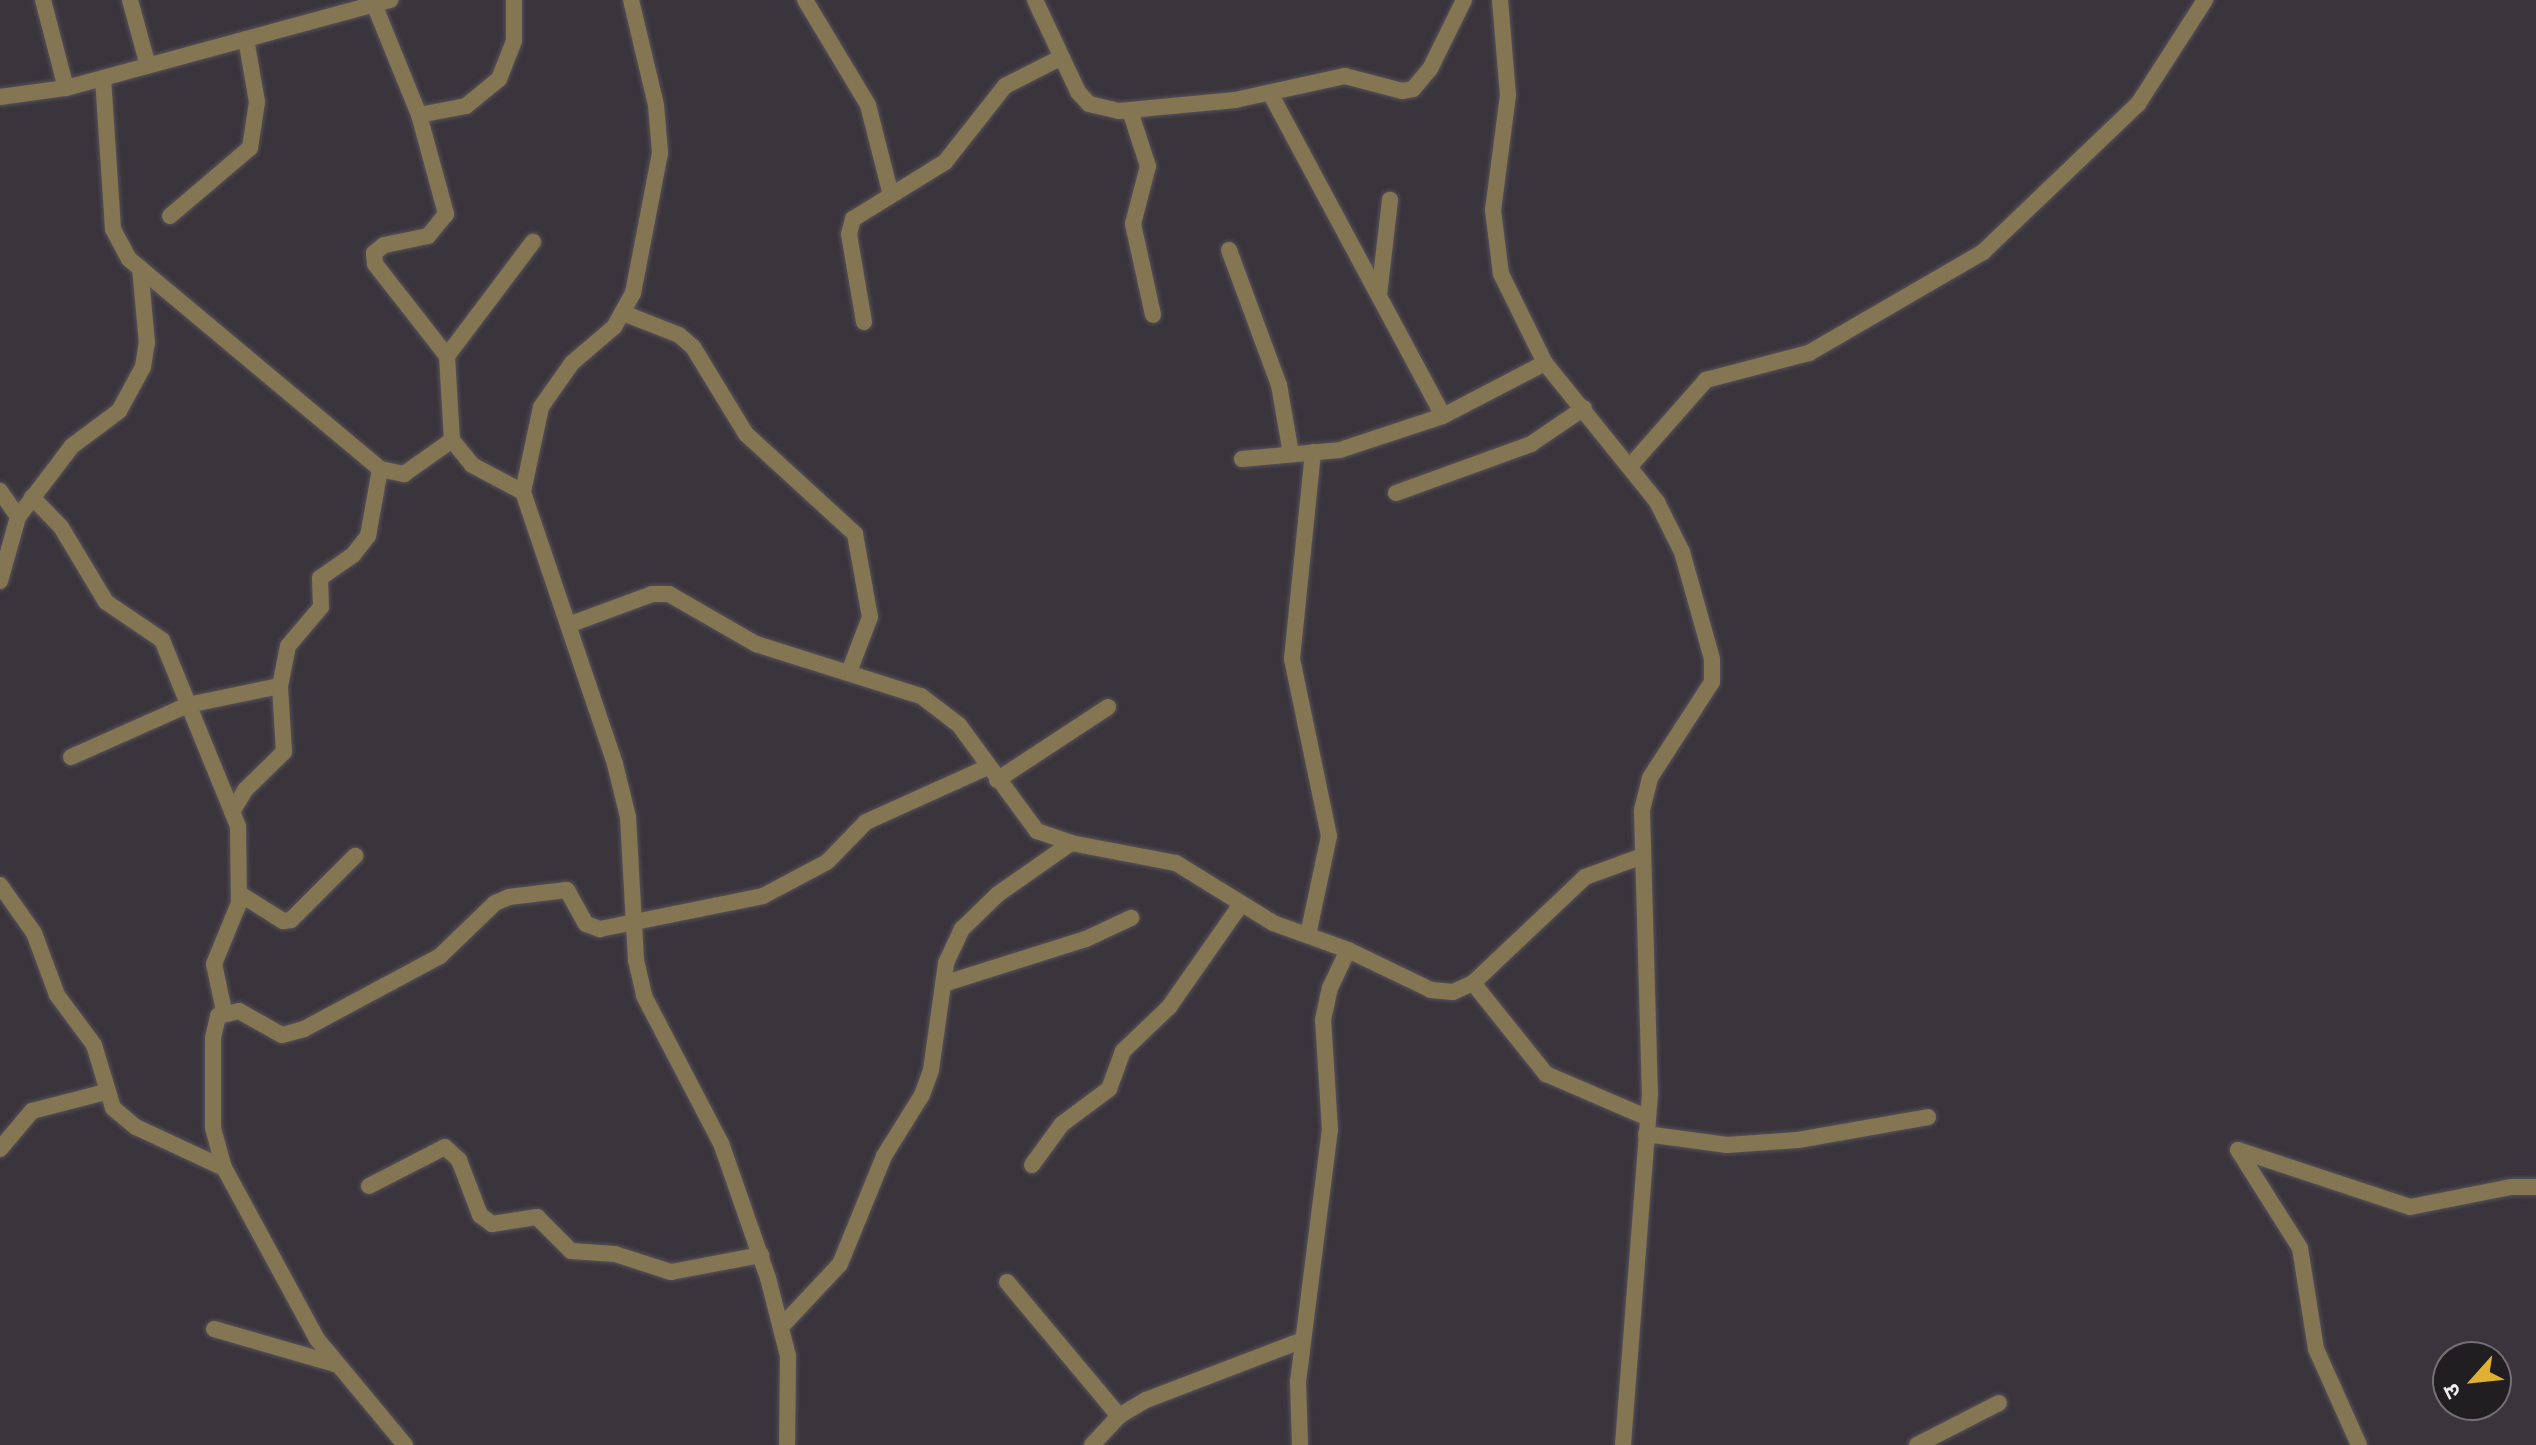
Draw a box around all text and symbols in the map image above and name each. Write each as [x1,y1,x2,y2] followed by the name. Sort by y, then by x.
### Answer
[2432,1341,2512,1421] north arrow
[2438,1380,2466,1403] text: उ

